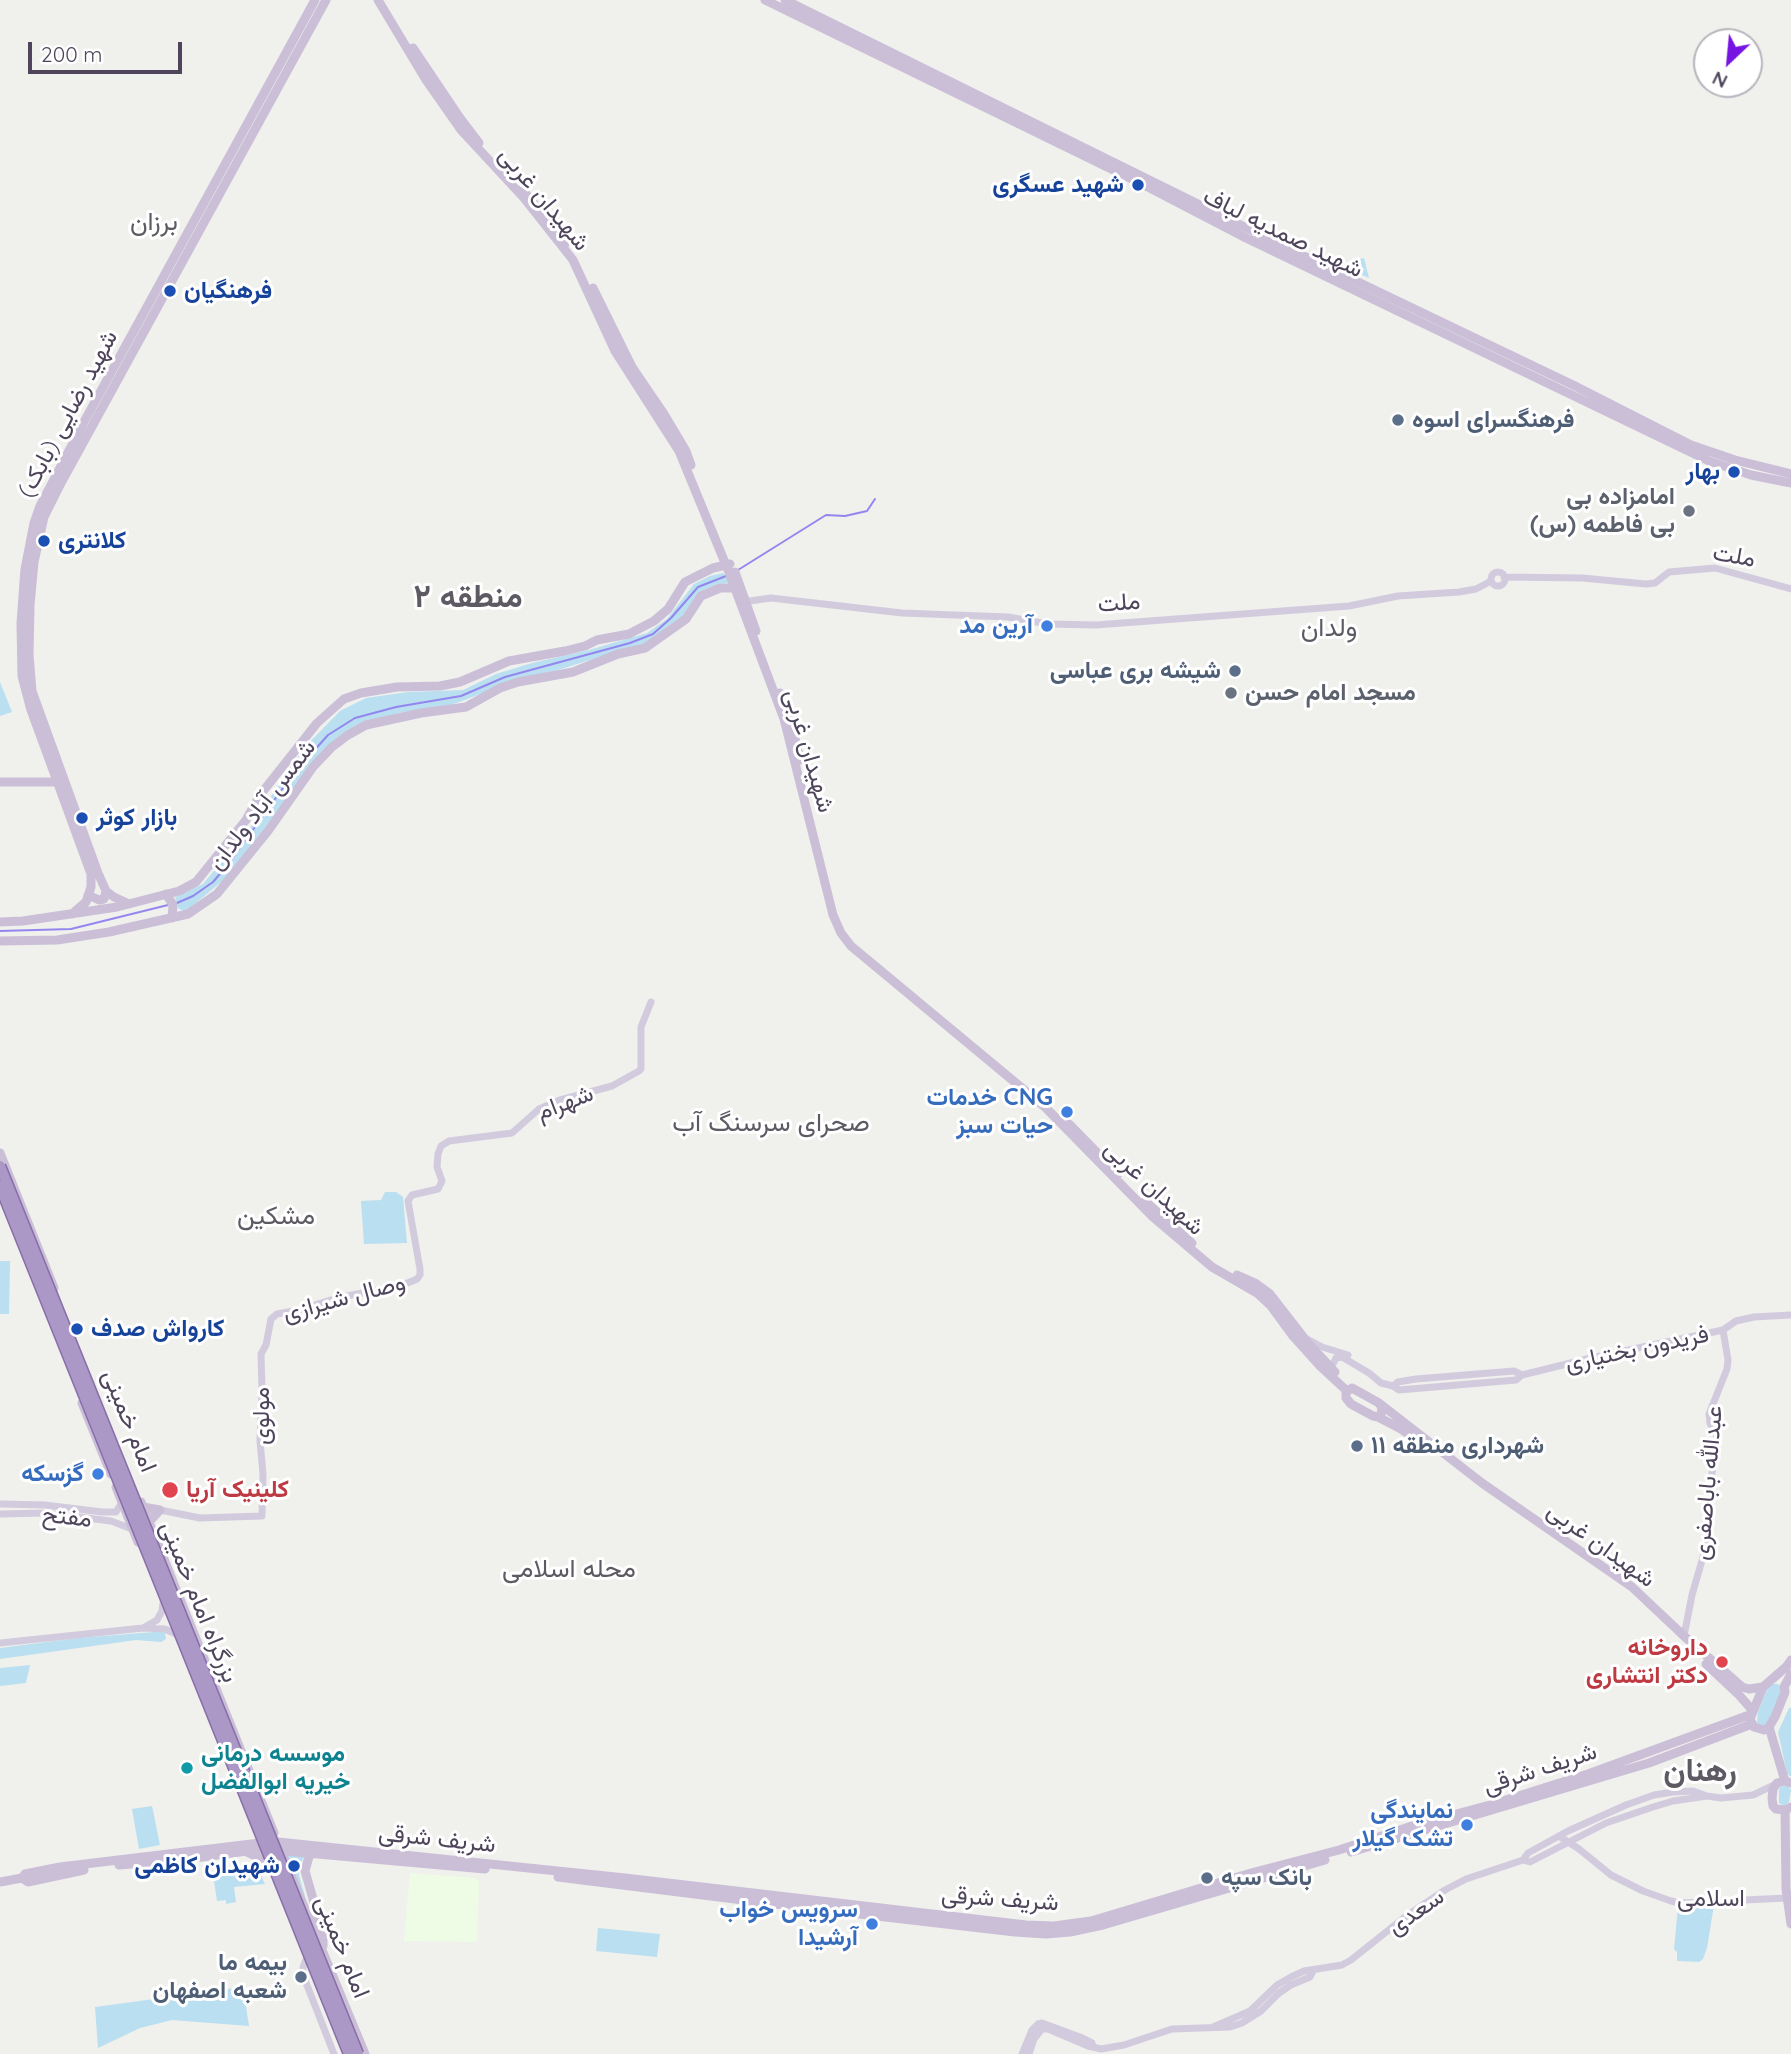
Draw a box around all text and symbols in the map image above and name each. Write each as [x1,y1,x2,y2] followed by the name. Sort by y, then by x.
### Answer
[32,28,186,72] scale bar
[1693,28,1763,98] north arrow
[41,41,103,67] text: 200 m
[1708,66,1731,94] text: N
[492,141,596,257] street label: شهیدان غربی
[992,171,1124,199] place label: شهید عسگری
[1130,177,1146,193] marker: شهید عسگری
[1198,182,1368,284] street label: شهید صمدیه لباف
[130,206,178,238] district label: برزان
[184,277,272,305] place label: فرهنگیان
[162,283,178,299] marker: فرهنگیان
[12,325,124,503] street label: شهید رضایی (بابک)
[1412,406,1574,434] place label: فرهنگسرای اسوه
[1390,412,1406,428] marker: فرهنگسرای اسوه
[1685,458,1720,486] place label: بهار
[1726,464,1742,480] marker: بهار
[1530,483,1675,539] place label: امامزاده بی بی فاطمه (س)
[1681,503,1697,519] marker: امامزاده بی بی فاطمه (س)
[58,527,126,555] place label: کلانتری
[36,533,52,549] marker: کلانتری
[1710,538,1758,574] street label: ملت
[413,578,523,616] district label: منطقه ۲
[1097,587,1141,619] street label: ملت
[959,612,1033,640] place label: آرین مد
[1301,612,1357,644] district label: ولدان
[1039,618,1055,634] marker: آرین مد
[1050,657,1221,685] place label: شیشه بری عباسی
[1227,663,1243,679] marker: شیشه بری عباسی
[1245,679,1416,707] place label: مسجد امام حسن
[1223,685,1239,701] marker: مسجد امام حسن
[778,686,840,816] street label: شهیدان غربی
[202,734,322,876] street label: شمس آباد ولدان
[96,804,177,832] place label: بازار کوثر
[74,810,90,826] marker: بازار کوثر
[533,1079,597,1127] street label: شهرام
[926,1084,1053,1140] place label: خدمات CNG حیات سبز
[1059,1104,1075,1120] marker: خدمات CNG حیات سبز
[672,1107,870,1139] district label: صحرای سرسنگ آب
[1098,1134,1210,1242] street label: شهیدان غربی
[237,1200,315,1232] district label: مشکین
[280,1268,408,1328] street label: وصال شیرازی
[91,1315,224,1343] place label: کارواش صدف
[1563,1320,1711,1378] street label: فریدون بختیاری
[69,1321,85,1337] marker: کارواش صدف
[95,1366,163,1476] street label: امام خمینی
[248,1387,276,1445] street label: مولوی
[1687,1404,1729,1562] street label: عبدالله باباصفری
[1371,1432,1544,1460] place label: شهرداری منطقه ۱۱
[1349,1438,1365,1454] marker: شهرداری منطقه ۱۱
[21,1460,84,1488] place label: گزسکه
[90,1466,106,1482] marker: گزسکه
[186,1476,289,1504] place label: کلینیک آریا
[160,1480,180,1500] marker: کلینیک آریا
[1541,1496,1661,1594] street label: شهیدان غربی
[41,1500,93,1534] street label: مفتح
[154,1517,244,1687] street label: بزرگراه امام خمینی
[502,1553,636,1585] district label: محله اسلامی
[1586,1634,1708,1690] place label: داروخانه دکتر انتشاری
[1714,1654,1730,1670] marker: داروخانه دکتر انتشاری
[1480,1737,1600,1801] street label: شریف شرقی
[201,1740,350,1796] place label: موسسه درمانی خیریه ابوالفضل
[1663,1752,1737,1790] district label: رهنان
[179,1760,195,1776] marker: موسسه درمانی خیریه ابوالفضل
[1353,1797,1453,1853] place label: نمایندگی تشک گیلار
[1459,1817,1475,1833] marker: نمایندگی تشک گیلار
[377,1819,497,1859] street label: شریف شرقی
[134,1852,280,1880] place label: شهیدان کاظمی
[286,1858,302,1874] marker: شهیدان کاظمی
[1221,1864,1312,1892] place label: بانک سپه
[1199,1870,1215,1886] marker: بانک سپه
[940,1881,1060,1917] street label: شریف شرقی
[1382,1882,1450,1942] street label: سعدی
[1677,1885,1745,1913] street label: اسلامی
[308,1892,376,2002] street label: امام خمینی
[719,1896,858,1952] place label: سرویس خواب آرشیدا
[864,1916,880,1932] marker: سرویس خواب آرشیدا
[153,1949,287,2005] place label: بیمه ما شعبه اصفهان
[293,1969,309,1985] marker: بیمه ما شعبه اصفهان

